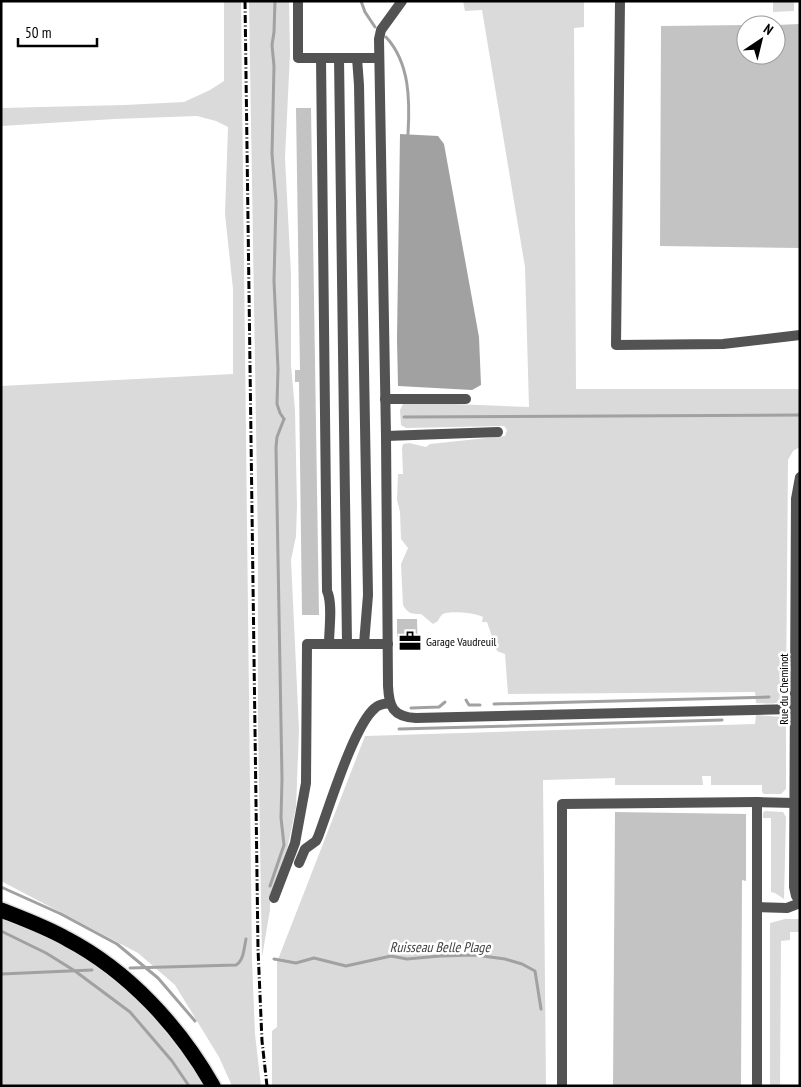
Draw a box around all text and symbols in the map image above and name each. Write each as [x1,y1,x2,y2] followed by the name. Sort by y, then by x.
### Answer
[18,15,96,47] scale bar
[736,15,786,65] north arrow
[760,20,777,39] text: N
[25,23,51,42] text: 50 m
[397,628,423,654] office icon: Garage Vaudreuil
[426,634,497,649] place label: Garage Vaudreuil
[776,653,791,725] street label: Rue du Cheminot
[390,938,491,956] water label: Ruisseau Belle Plage

